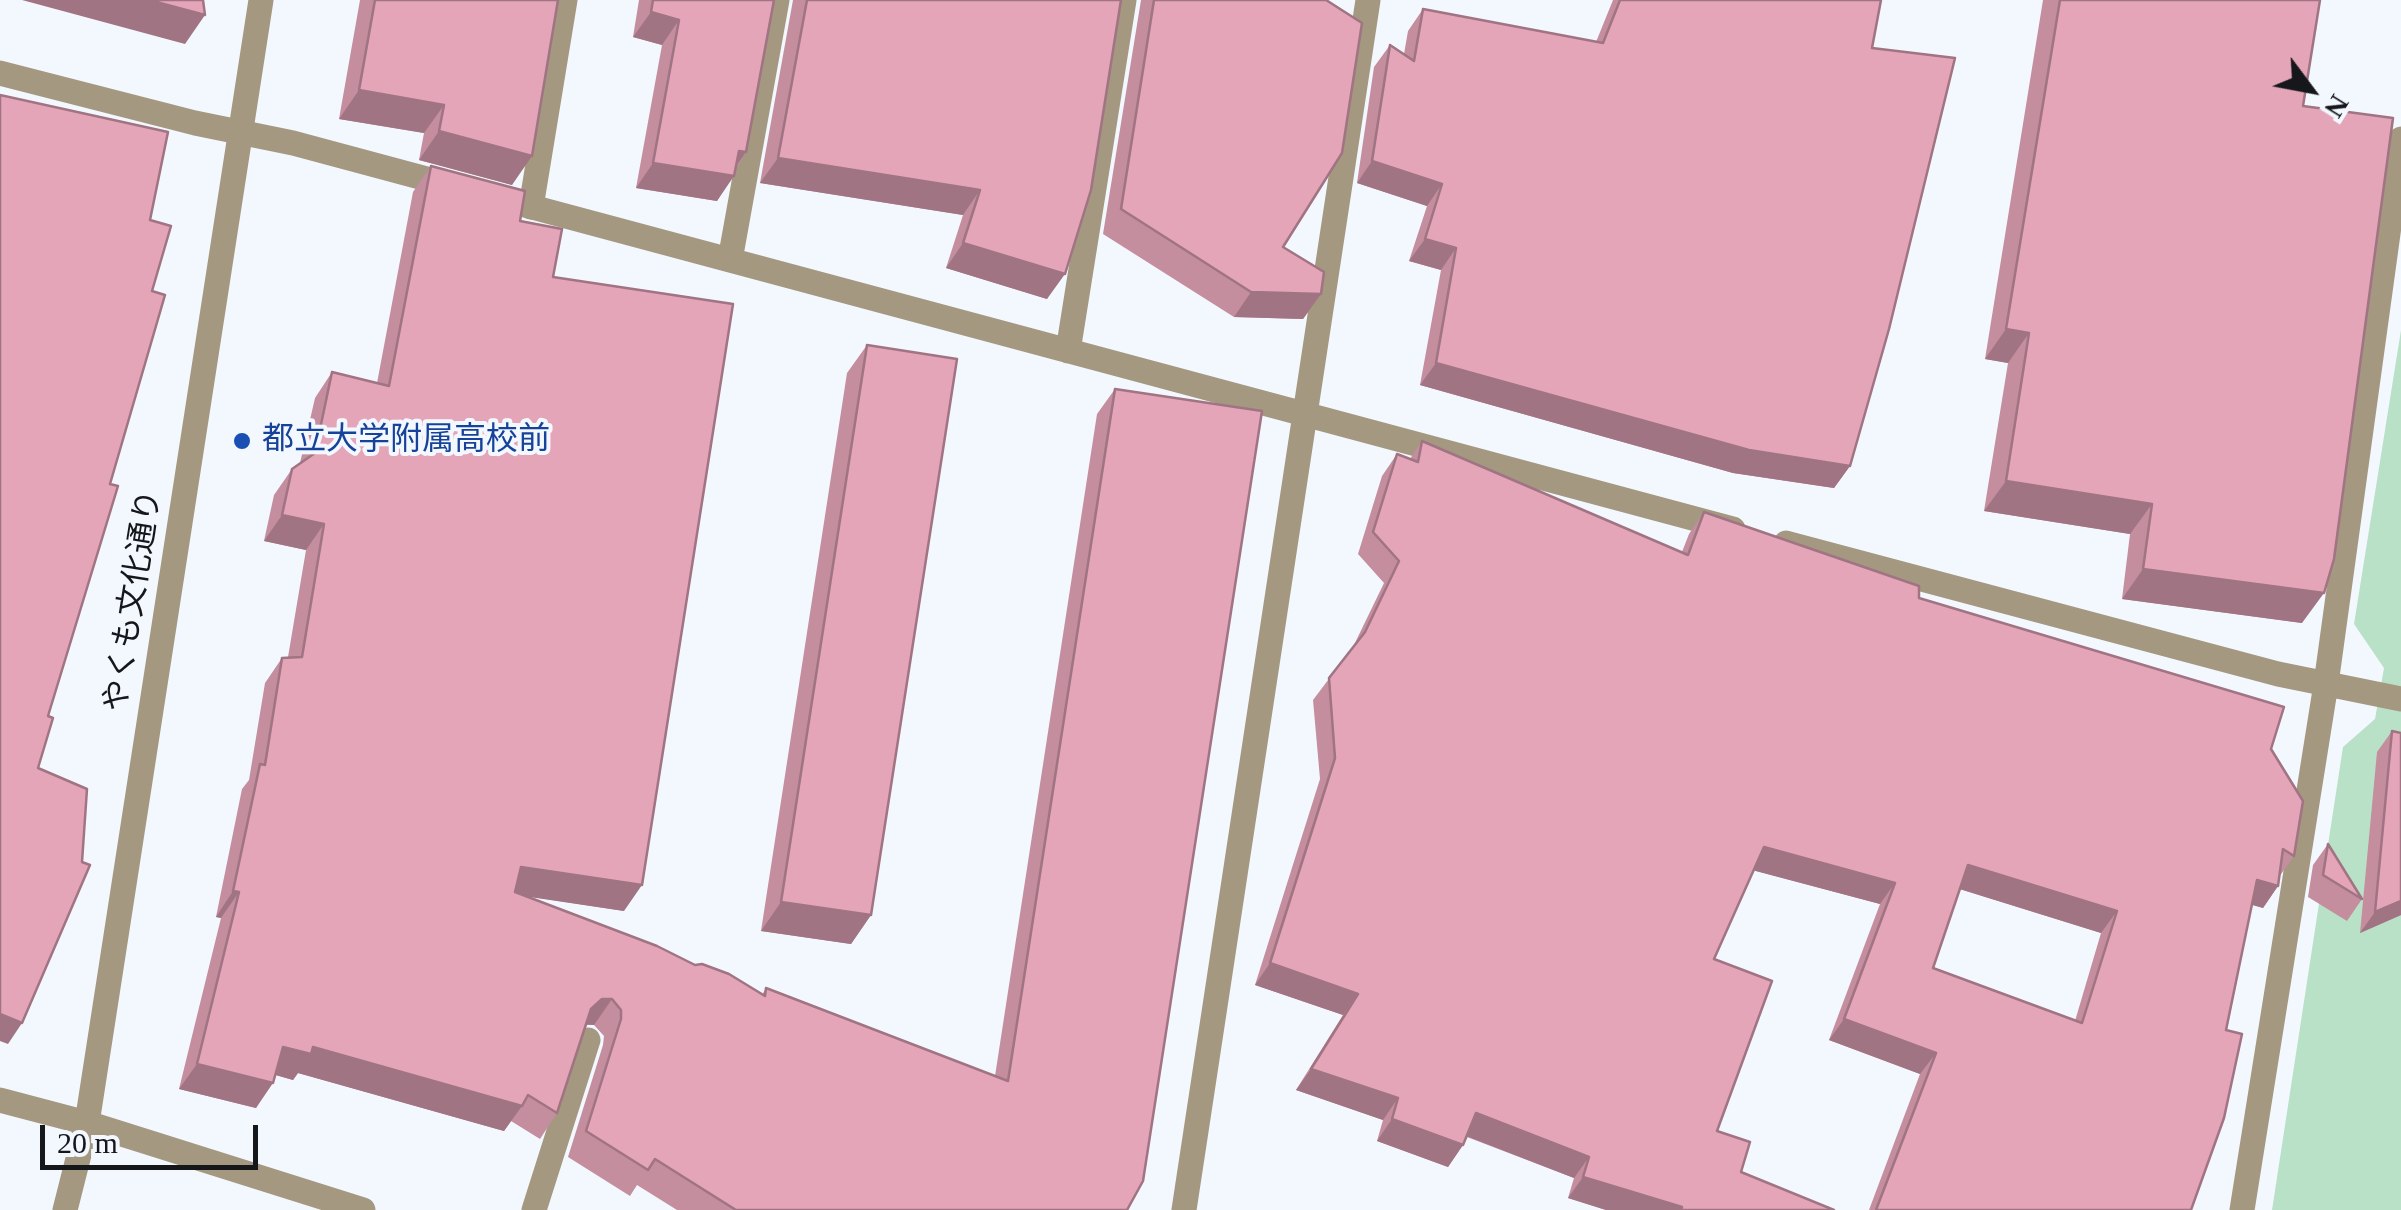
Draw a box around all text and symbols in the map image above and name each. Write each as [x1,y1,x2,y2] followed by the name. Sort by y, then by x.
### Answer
[2261,40,2361,140] north arrow
[2318,89,2355,123] text: N
[262,422,550,460] place label: 都立大学附属高校前
[231,430,253,452] marker: 都立大学附属高校前
[98,487,170,715] street label: やくも文化通り
[45,1105,262,1167] scale bar
[57,1126,118,1159] text: 20 m

